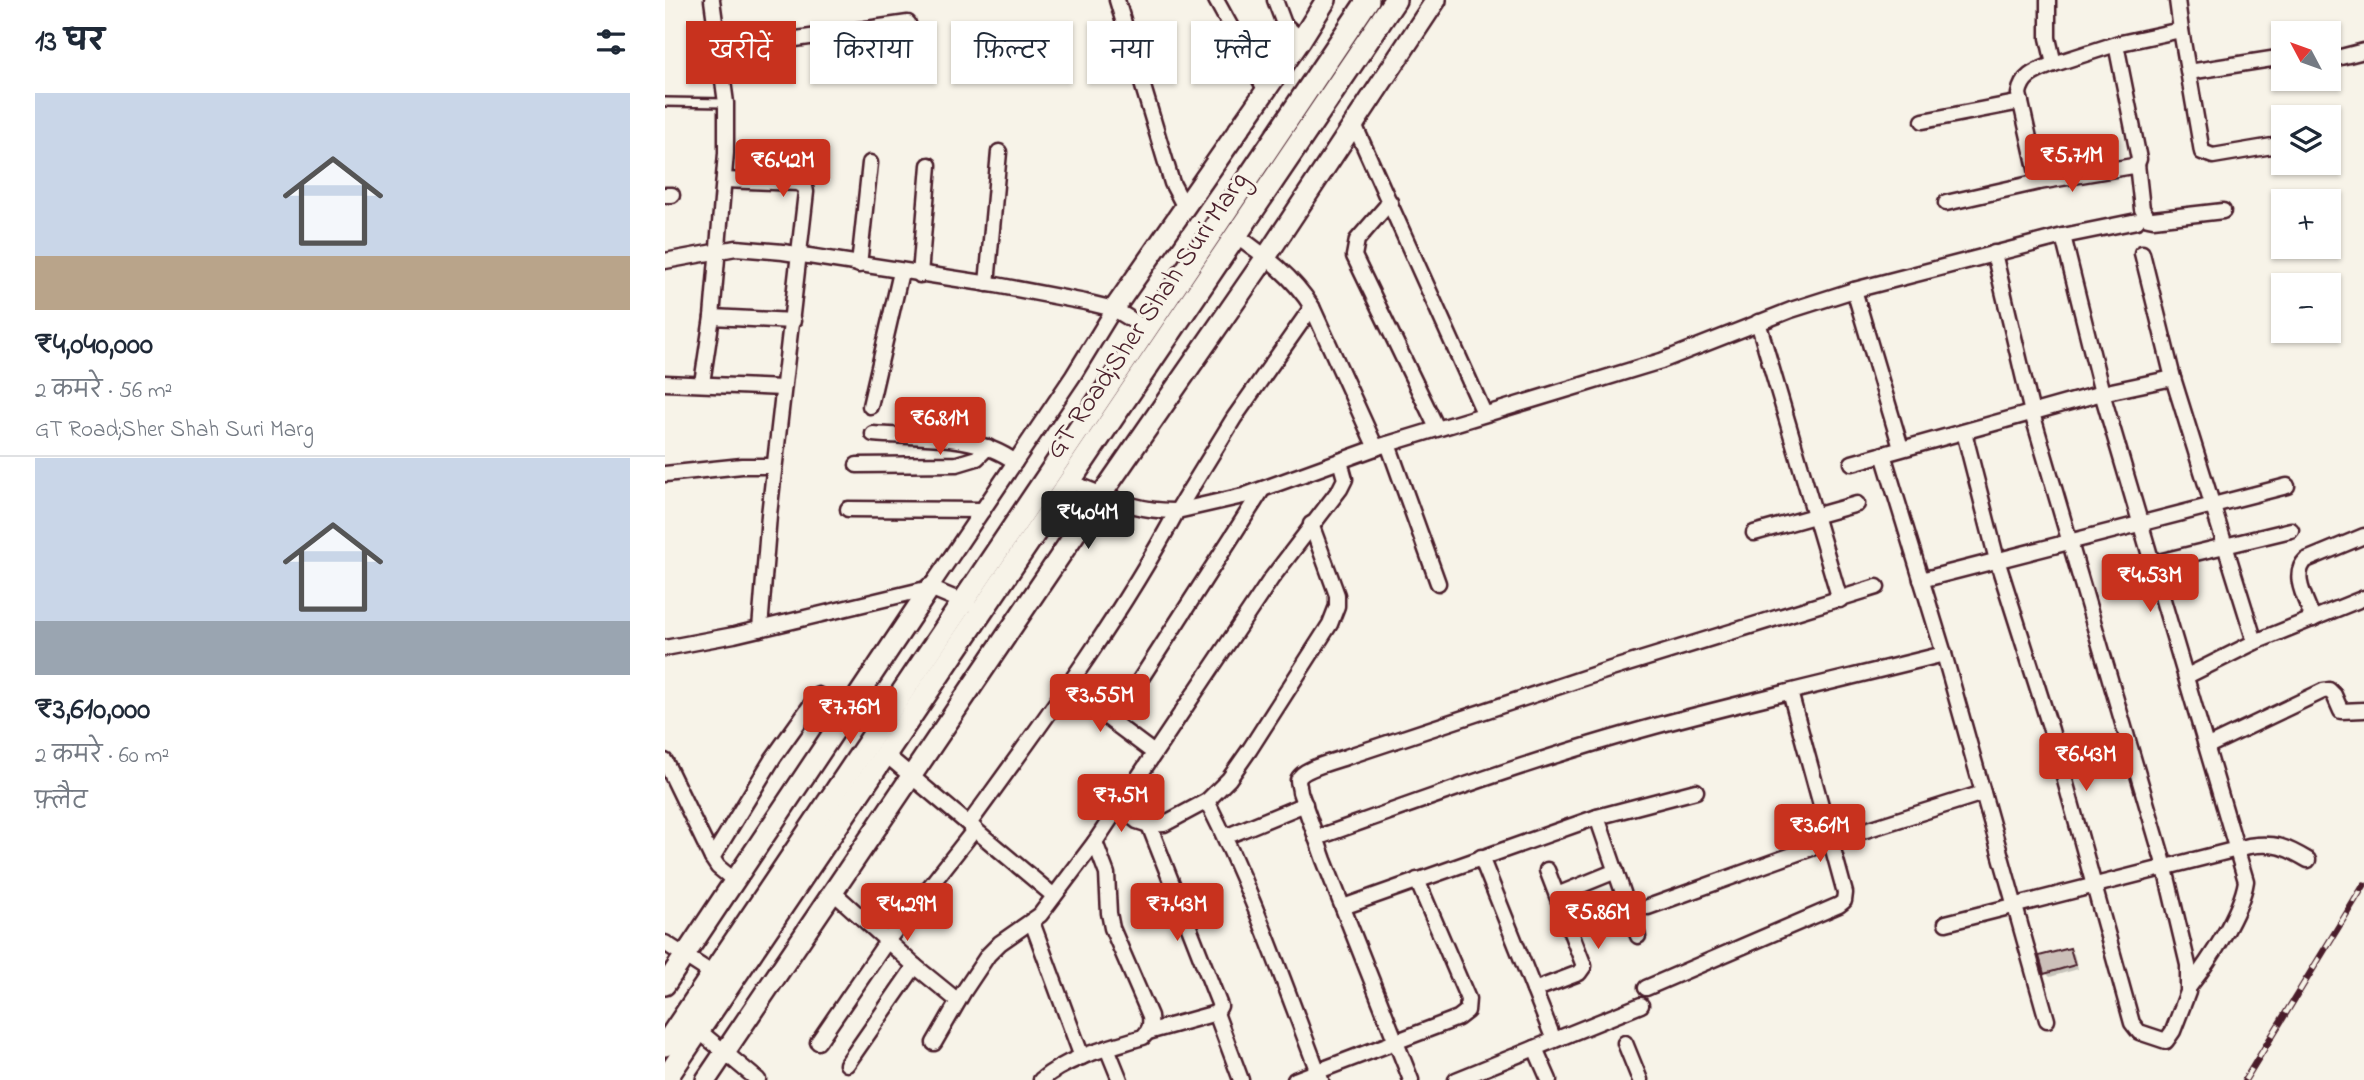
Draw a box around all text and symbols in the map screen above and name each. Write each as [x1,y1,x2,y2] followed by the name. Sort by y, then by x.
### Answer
[35,21,104,65] text: 13 घर
[686,21,796,84] chip: खरीदें
[810,21,937,84] chip: किराया
[951,21,1073,84] chip: फ़िल्टर
[1087,21,1177,84] chip: नया
[1191,21,1294,84] chip: फ़्लैट
[2271,21,2341,91] north arrow
[2271,21,2341,343] map controls
[592,23,630,61] icon: filters
[2271,105,2341,175] button: layers
[2015,134,2129,194] pin: ₹5.71M
[270,138,396,264] icon: home
[726,140,840,199] pin: ₹6.42M
[2041,140,2103,173] text: ₹5.71M
[751,145,815,178] text: ₹6.42M
[1036,164,1260,468] street label: GT Road;Sher Shah Suri Marg
[2271,189,2341,259] button: +
[2271,273,2341,343] button: −
[35,324,153,368] text: ₹4,040,000
[35,375,172,408] text: 2 कमरे · 56 m²
[883,398,997,457] pin: ₹6.81M
[911,403,969,436] text: ₹6.81M
[35,414,314,447] text: GT Road;Sher Shah Suri Marg
[1031,491,1145,551] pin: ₹4.04M
[1057,497,1119,530] text: ₹4.04M
[270,504,396,630] icon: home
[2093,554,2207,614] pin: ₹4.53M
[2118,560,2182,593] text: ₹4.53M
[1043,674,1157,734] pin: ₹3.55M
[1066,680,1134,713] text: ₹3.55M
[793,686,907,746] pin: ₹7.76M
[35,689,150,733] text: ₹3,610,000
[819,692,881,725] text: ₹7.76M
[2029,734,2143,793] pin: ₹6.43M
[2055,739,2117,772] text: ₹6.43M
[35,740,169,773] text: 2 कमरे · 60 m²
[1072,774,1170,834] pin: ₹7.5M
[1093,780,1149,813] text: ₹7.5M
[35,786,87,819] text: फ़्लैट
[1763,804,1877,864] pin: ₹3.61M
[1790,810,1850,843] text: ₹3.61M
[850,884,964,943] pin: ₹4.29M
[1120,884,1234,943] pin: ₹7.43M
[877,889,937,922] text: ₹4.29M
[1147,889,1207,922] text: ₹7.43M
[1541,892,1655,951] pin: ₹5.86M
[1566,897,1630,930] text: ₹5.86M

